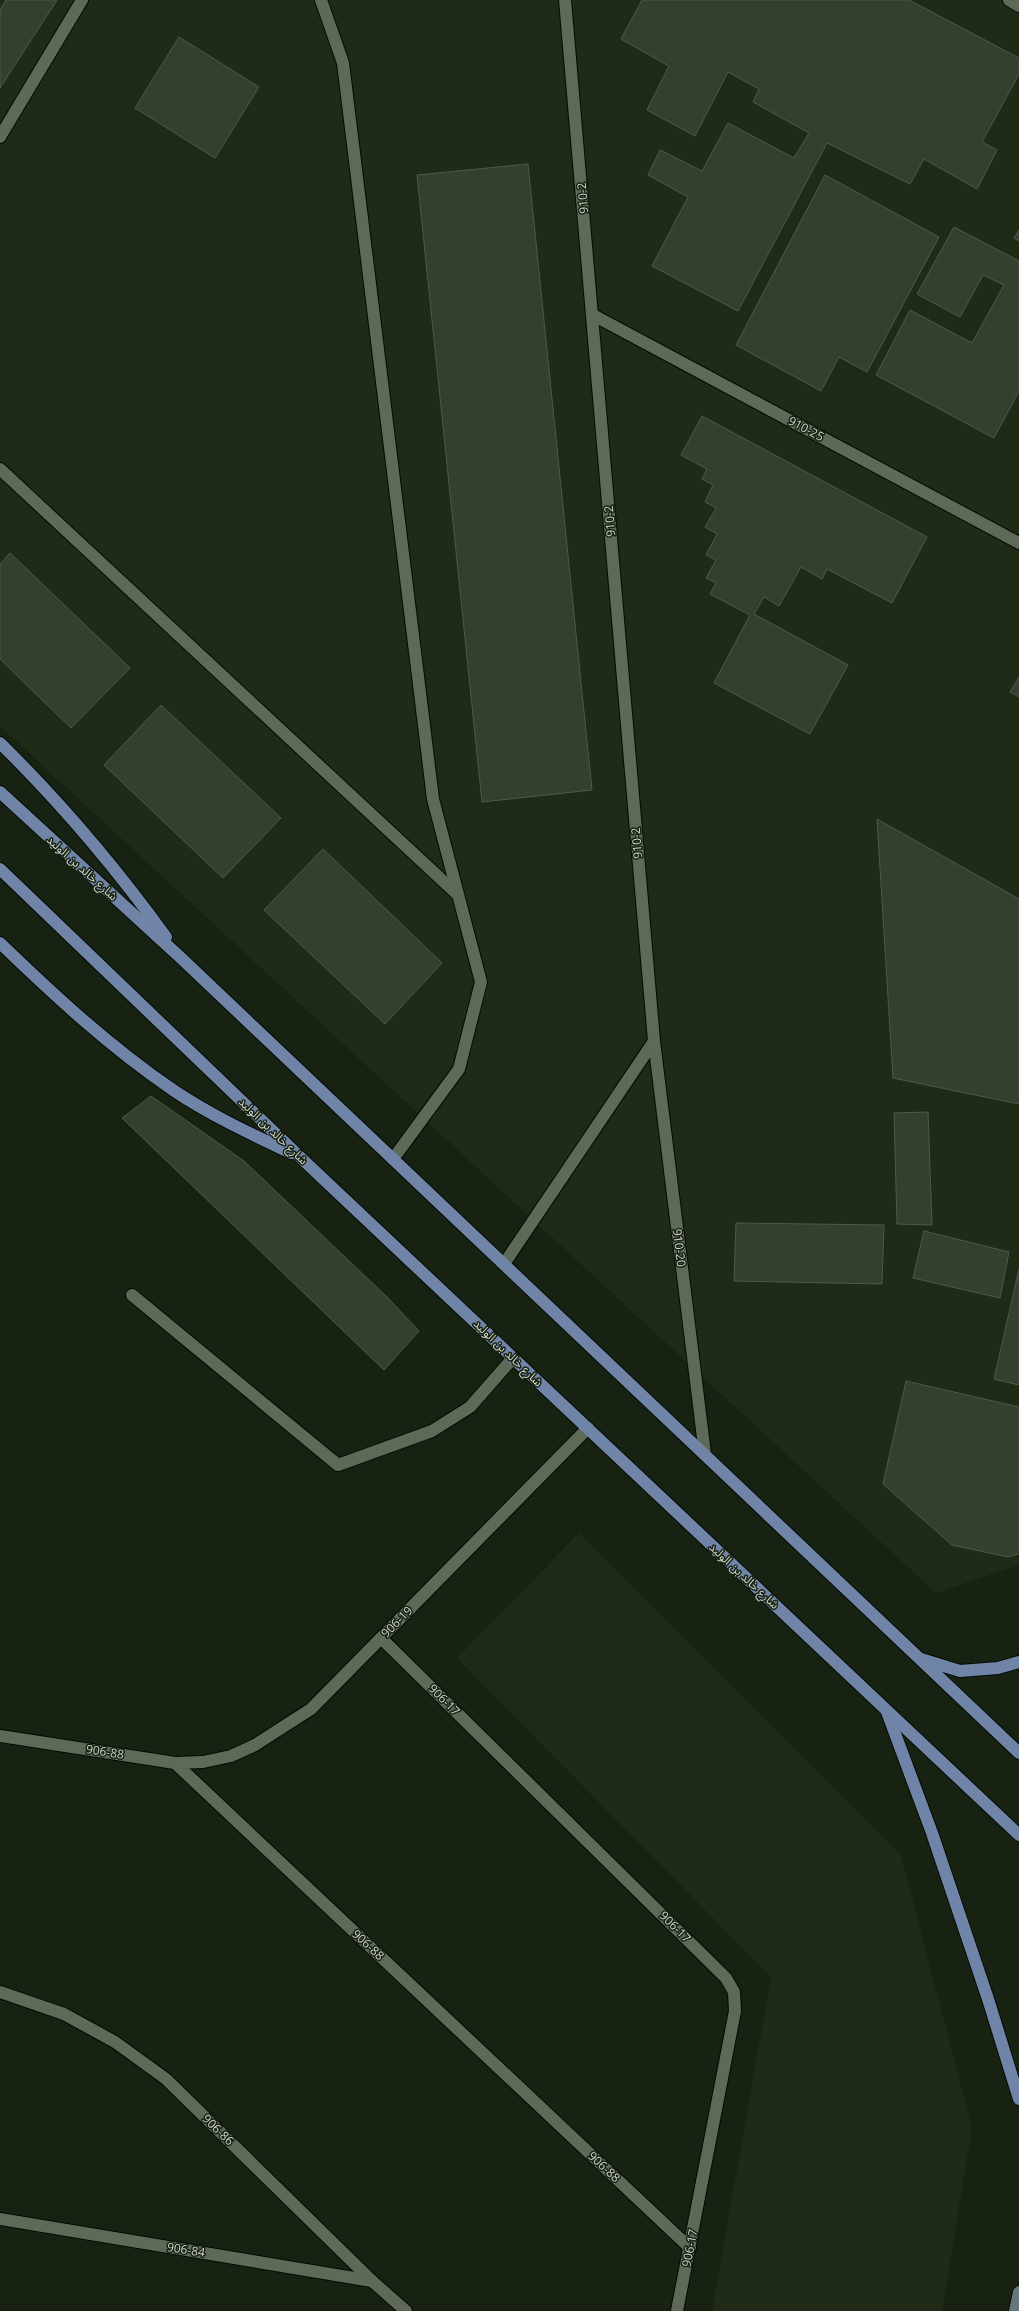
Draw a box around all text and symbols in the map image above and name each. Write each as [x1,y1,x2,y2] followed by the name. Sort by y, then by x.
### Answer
[573,182,592,214] street label: 910-2
[785,412,827,445] street label: 910-25
[600,505,619,537] street label: 910-2
[627,827,646,859] street label: 910-2
[42,831,122,905] street label: شارع خالد بن الوليد
[234,1093,312,1169] street label: شارع خالد بن الوليد
[669,1228,690,1268] street label: 910-20
[469,1315,547,1391] street label: شارع خالد بن الوليد
[705,1539,783,1613] street label: شارع خالد بن الوليد
[377,1602,416,1641] street label: 906-19
[425,1680,464,1719] street label: 906-17
[85,1740,125,1763] street label: 906-88
[656,1907,695,1946] street label: 906-17
[349,1925,388,1964] street label: 906-88
[199,2110,238,2149] street label: 906-86
[585,2147,624,2186] street label: 906-88
[678,2227,702,2268] street label: 906-17
[166,2238,206,2261] street label: 906-84

